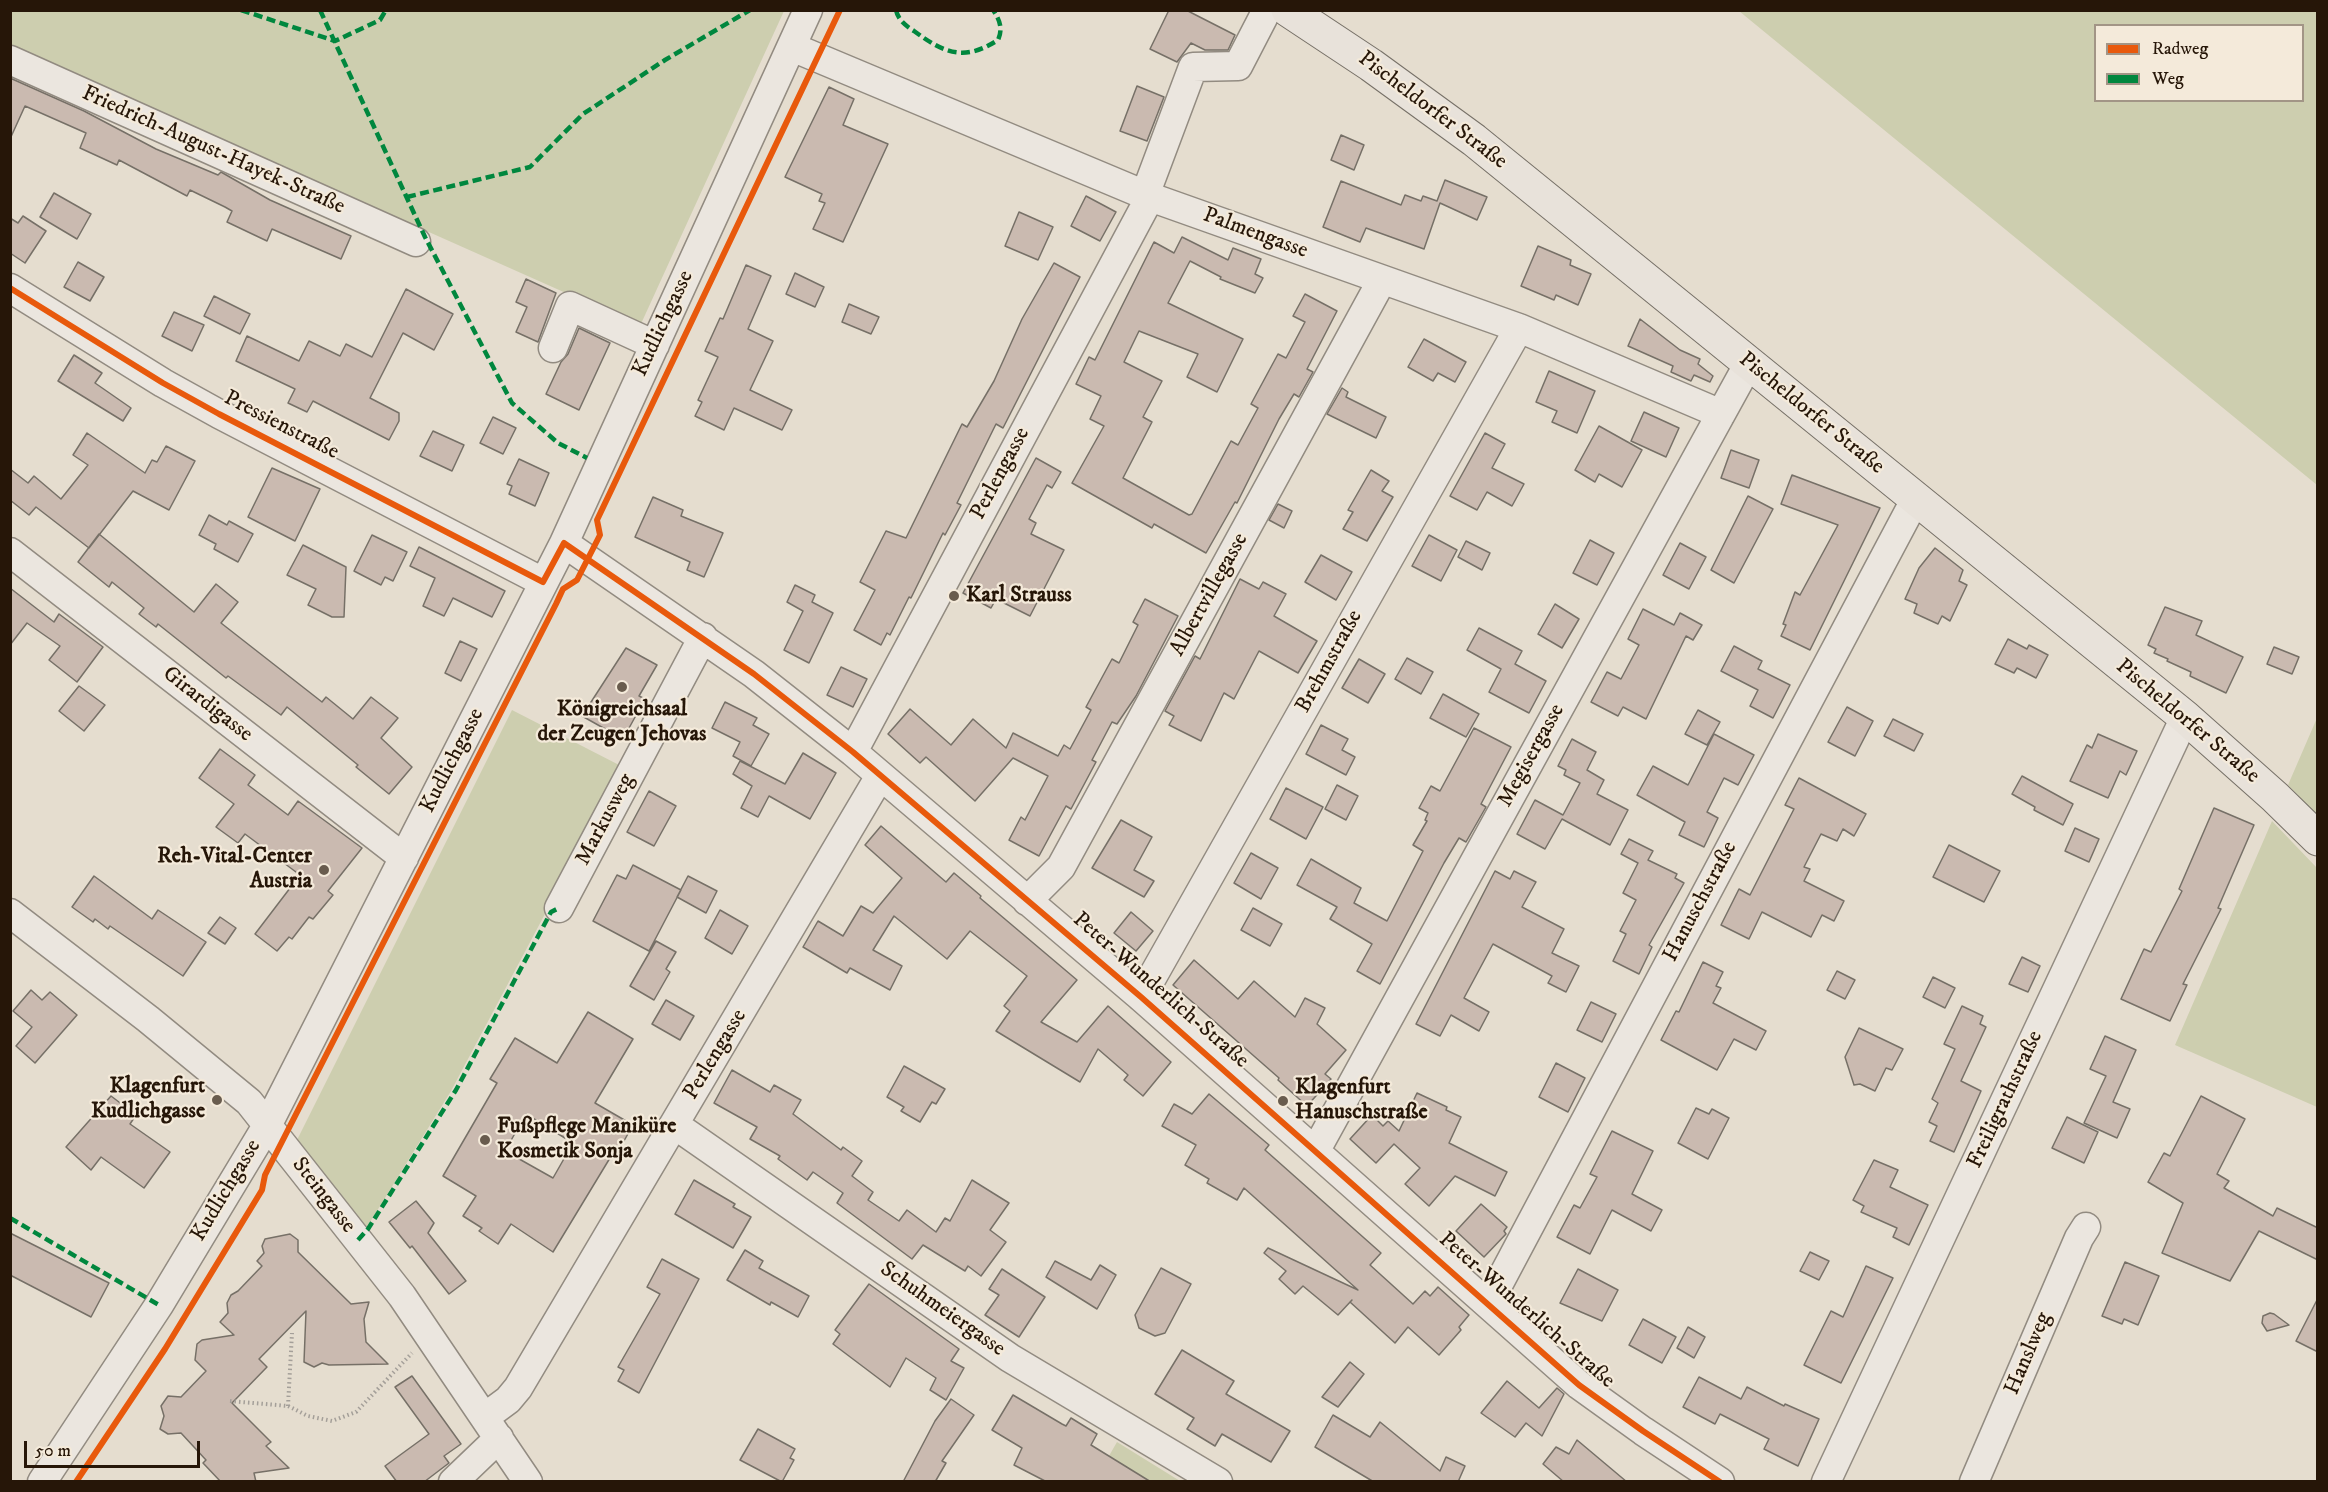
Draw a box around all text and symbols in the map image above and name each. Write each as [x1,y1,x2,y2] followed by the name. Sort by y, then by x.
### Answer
[2094,24,2304,102] legend
[2152,38,2208,60] text: Radweg
[1352,46,1512,176] street label: Pischeldorfer Straße
[2152,68,2184,90] text: Weg
[77,81,349,221] street label: Friedrich-August-Hayek-Straße
[1199,203,1311,265] street label: Palmengasse
[628,267,700,381] street label: Kudlichgasse
[1733,347,1889,481] street label: Pischeldorfer Straße
[219,386,343,466] street label: Pressienstraße
[966,423,1036,525] street label: Perlengasse
[1165,529,1255,661] street label: Albertvillegasse
[966,583,1072,609] place label: Karl Strauss
[947,589,961,603] marker: Karl Strauss
[1291,606,1369,718] street label: Brehmstraße
[2110,654,2264,790] street label: Pischeldorfer Straße
[157,662,257,748] street label: Girardigasse
[615,680,629,694] marker: Königreichsaal der Zeugen Jehovas
[538,697,706,748] place label: Königreichsaal der Zeugen Jehovas
[1493,700,1571,812] street label: Megisergasse
[415,704,491,818] street label: Kudlichgasse
[571,770,641,870] street label: Markusweg
[1658,837,1744,967] street label: Hanuschstraße
[157,844,312,896] place label: Reh-Vital-Center Austria
[317,863,331,877] marker: Reh-Vital-Center Austria
[1066,907,1254,1075] street label: Peter-Wunderlich-Straße
[679,1005,753,1105] street label: Perlengasse
[1963,1027,2049,1173] street label: Freiligrathstraße
[91,1074,205,1126] place label: Klagenfurt Kudlichgasse
[1295,1075,1428,1126] place label: Klagenfurt Hanuschstraße
[210,1093,224,1107] marker: Klagenfurt Kudlichgasse
[1276,1094,1290,1108] marker: Klagenfurt Hanuschstraße
[497,1114,676,1166] place label: Fußpflege Maniküre Kosmetik Sonja
[478,1133,492,1147] marker: Fußpflege Maniküre Kosmetik Sonja
[186,1135,268,1247] street label: Kudlichgasse
[285,1153,361,1239] street label: Steingasse
[1432,1227,1620,1395] street label: Peter-Wunderlich-Straße
[874,1257,1010,1363] street label: Schuhmeiergasse
[2000,1309,2058,1399] street label: Hanslweg
[27,1429,202,1467] scale bar
[35,1440,71,1462] text: 50 m

